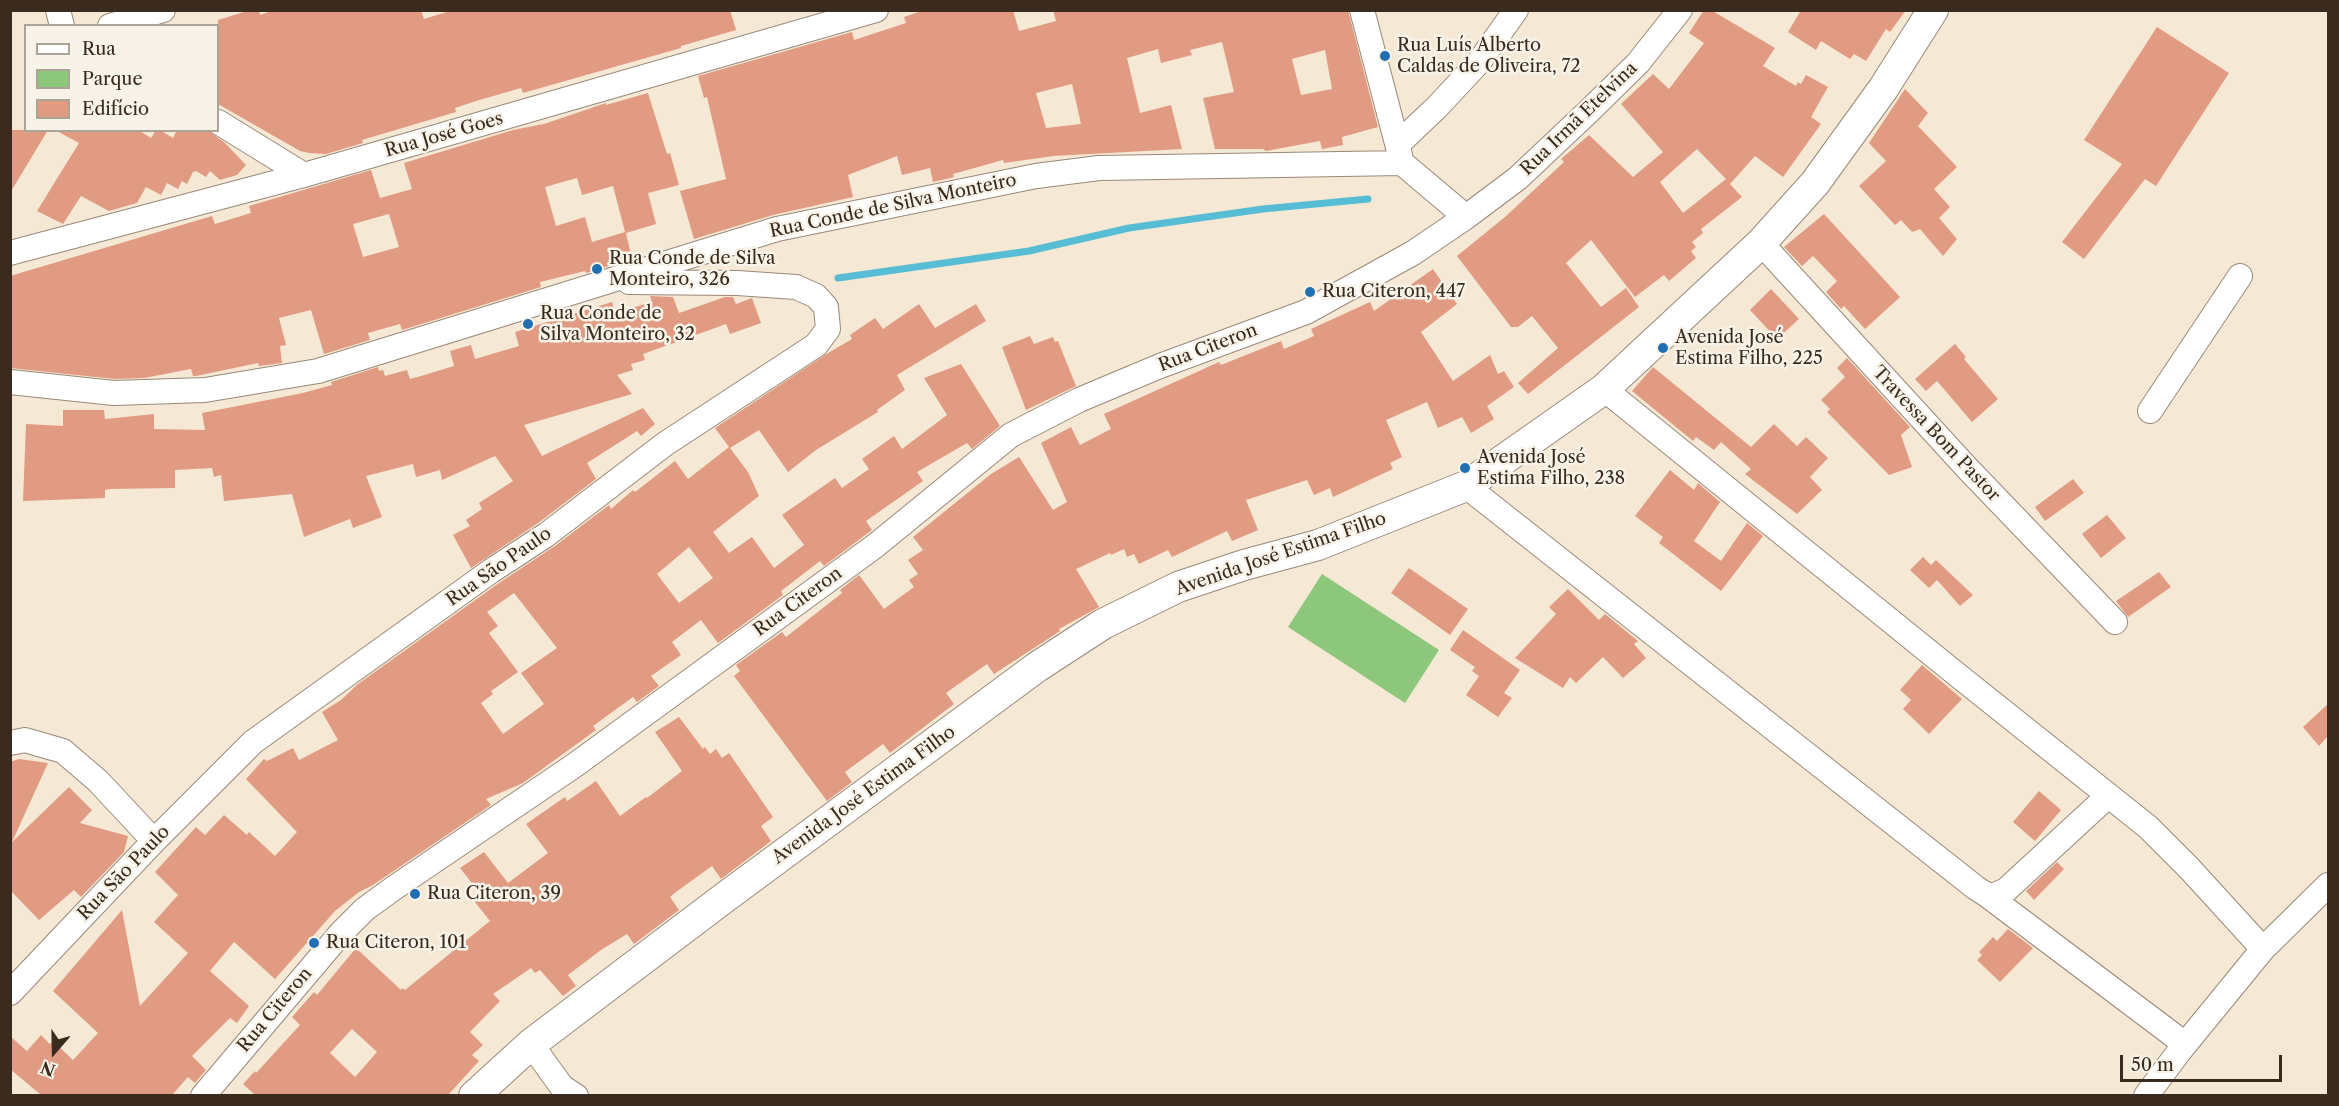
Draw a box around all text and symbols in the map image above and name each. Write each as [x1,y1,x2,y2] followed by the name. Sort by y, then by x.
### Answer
[24,24,219,132] legend
[1397,35,1581,78] place label: Rua Luís Alberto Caldas de Oliveira, 72
[82,38,116,60] text: Rua
[1378,49,1392,63] marker: Rua Luís Alberto Caldas de Oliveira, 72
[1516,58,1642,180] street label: Rua Irmã Etelvina
[82,68,143,90] text: Parque
[82,98,149,120] text: Edifício
[382,108,506,162] street label: Rua José Goes
[768,169,1018,243] street label: Rua Conde de Silva Monteiro
[609,248,776,290] place label: Rua Conde de Silva Monteiro, 326
[590,262,604,276] marker: Rua Conde de Silva Monteiro, 326
[1322,281,1465,303] place label: Rua Citeron, 447
[1303,285,1317,299] marker: Rua Citeron, 447
[540,303,695,346] place label: Rua Conde de Silva Monteiro, 32
[521,317,535,331] marker: Rua Conde de Silva Monteiro, 32
[1156,319,1260,377] street label: Rua Citeron
[1675,327,1823,370] place label: Avenida José Estima Filho, 225
[1656,341,1670,355] marker: Avenida José Estima Filho, 225
[1868,362,2004,506] street label: Travessa Bom Pastor
[1477,447,1625,490] place label: Avenida José Estima Filho, 238
[1458,461,1472,475] marker: Avenida José Estima Filho, 238
[1173,508,1389,600] street label: Avenida José Estima Filho
[442,523,556,611] street label: Rua São Paulo
[750,563,846,641] street label: Rua Citeron
[768,721,960,869] street label: Avenida José Estima Filho
[73,821,175,925] street label: Rua São Paulo
[427,883,561,905] place label: Rua Citeron, 39
[408,887,422,901] marker: Rua Citeron, 39
[326,932,466,954] place label: Rua Citeron, 101
[307,936,321,950] marker: Rua Citeron, 101
[233,963,317,1057] street label: Rua Citeron
[24,1022,84,1082] north arrow
[2123,1043,2285,1081] scale bar
[2131,1054,2174,1076] text: 50 m
[38,1057,58,1081] text: N

